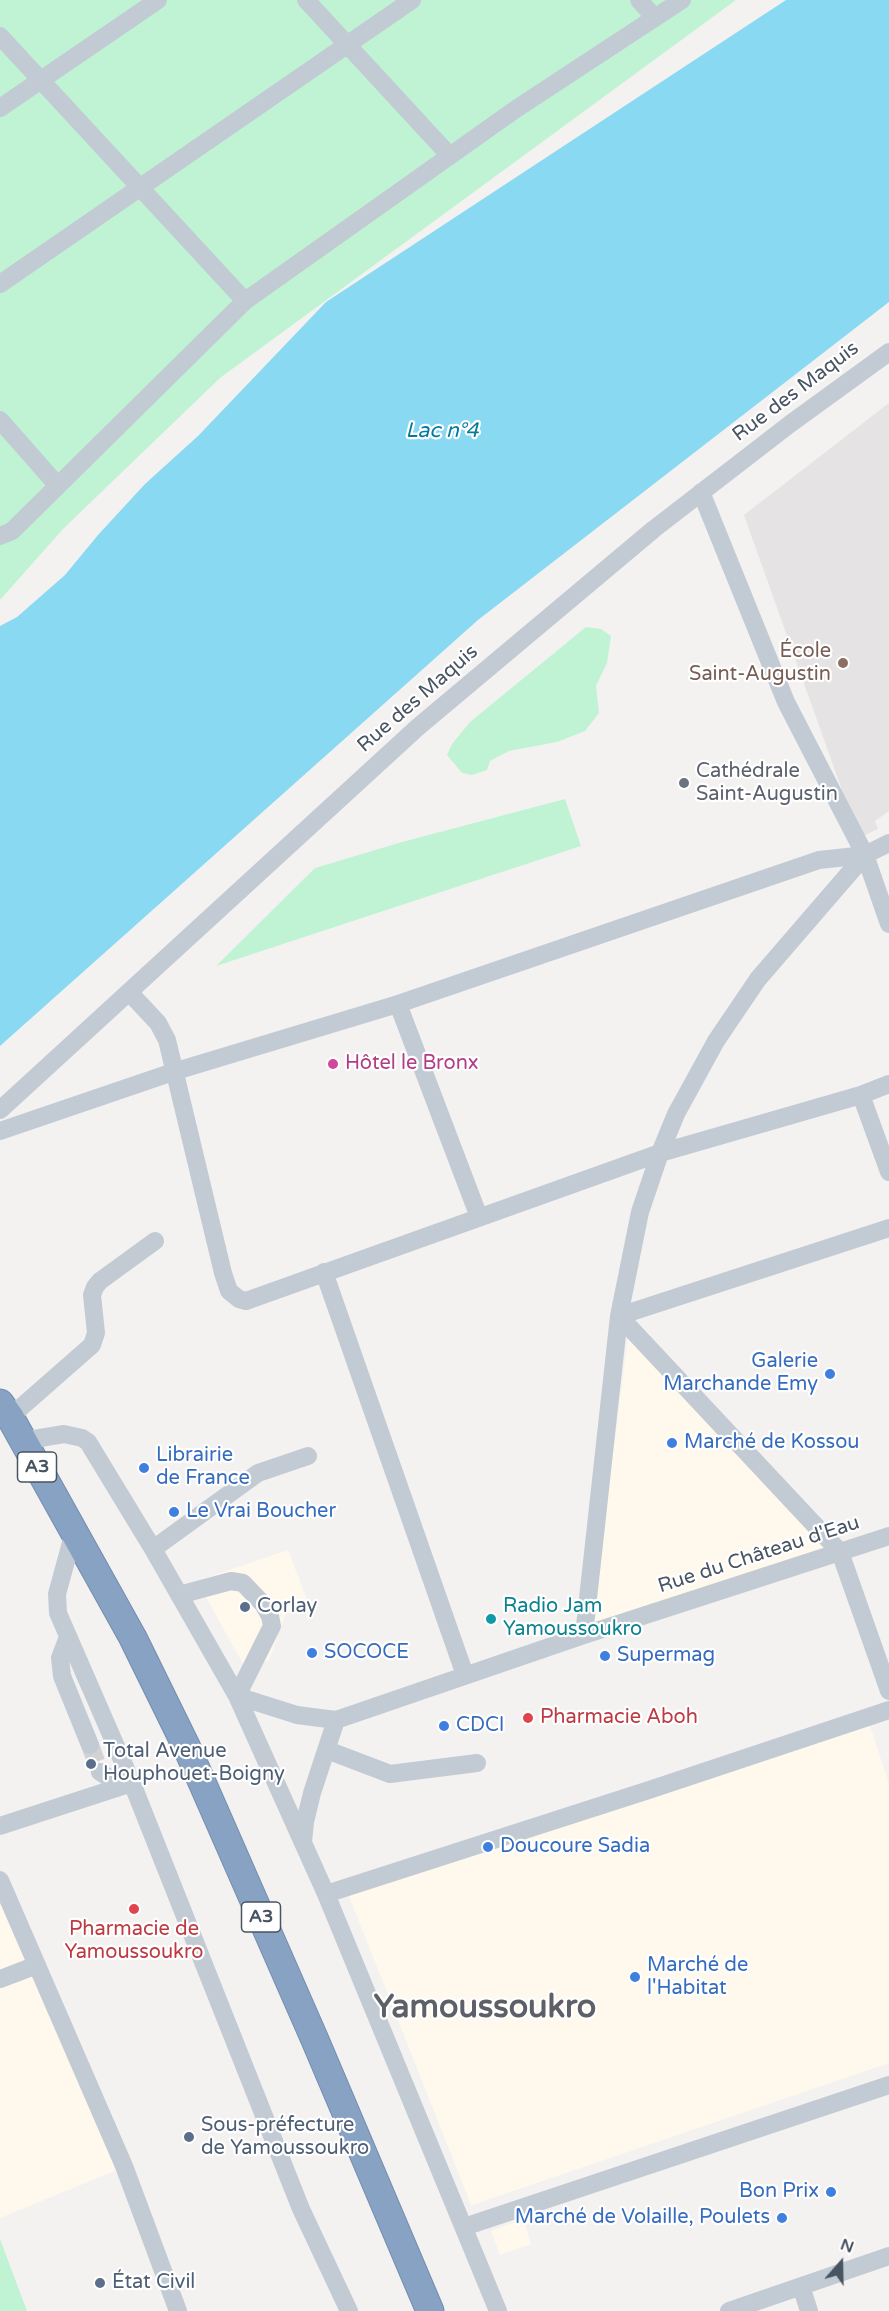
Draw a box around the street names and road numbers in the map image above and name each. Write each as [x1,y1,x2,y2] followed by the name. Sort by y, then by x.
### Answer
[728,337,864,447] street label: Rue des Maquis
[353,640,483,758] street label: Rue des Maquis
[18,1452,57,1482] road number: A3
[655,1511,863,1599] street label: Rue du Château d'Eau
[242,1902,280,1932] road number: A3

